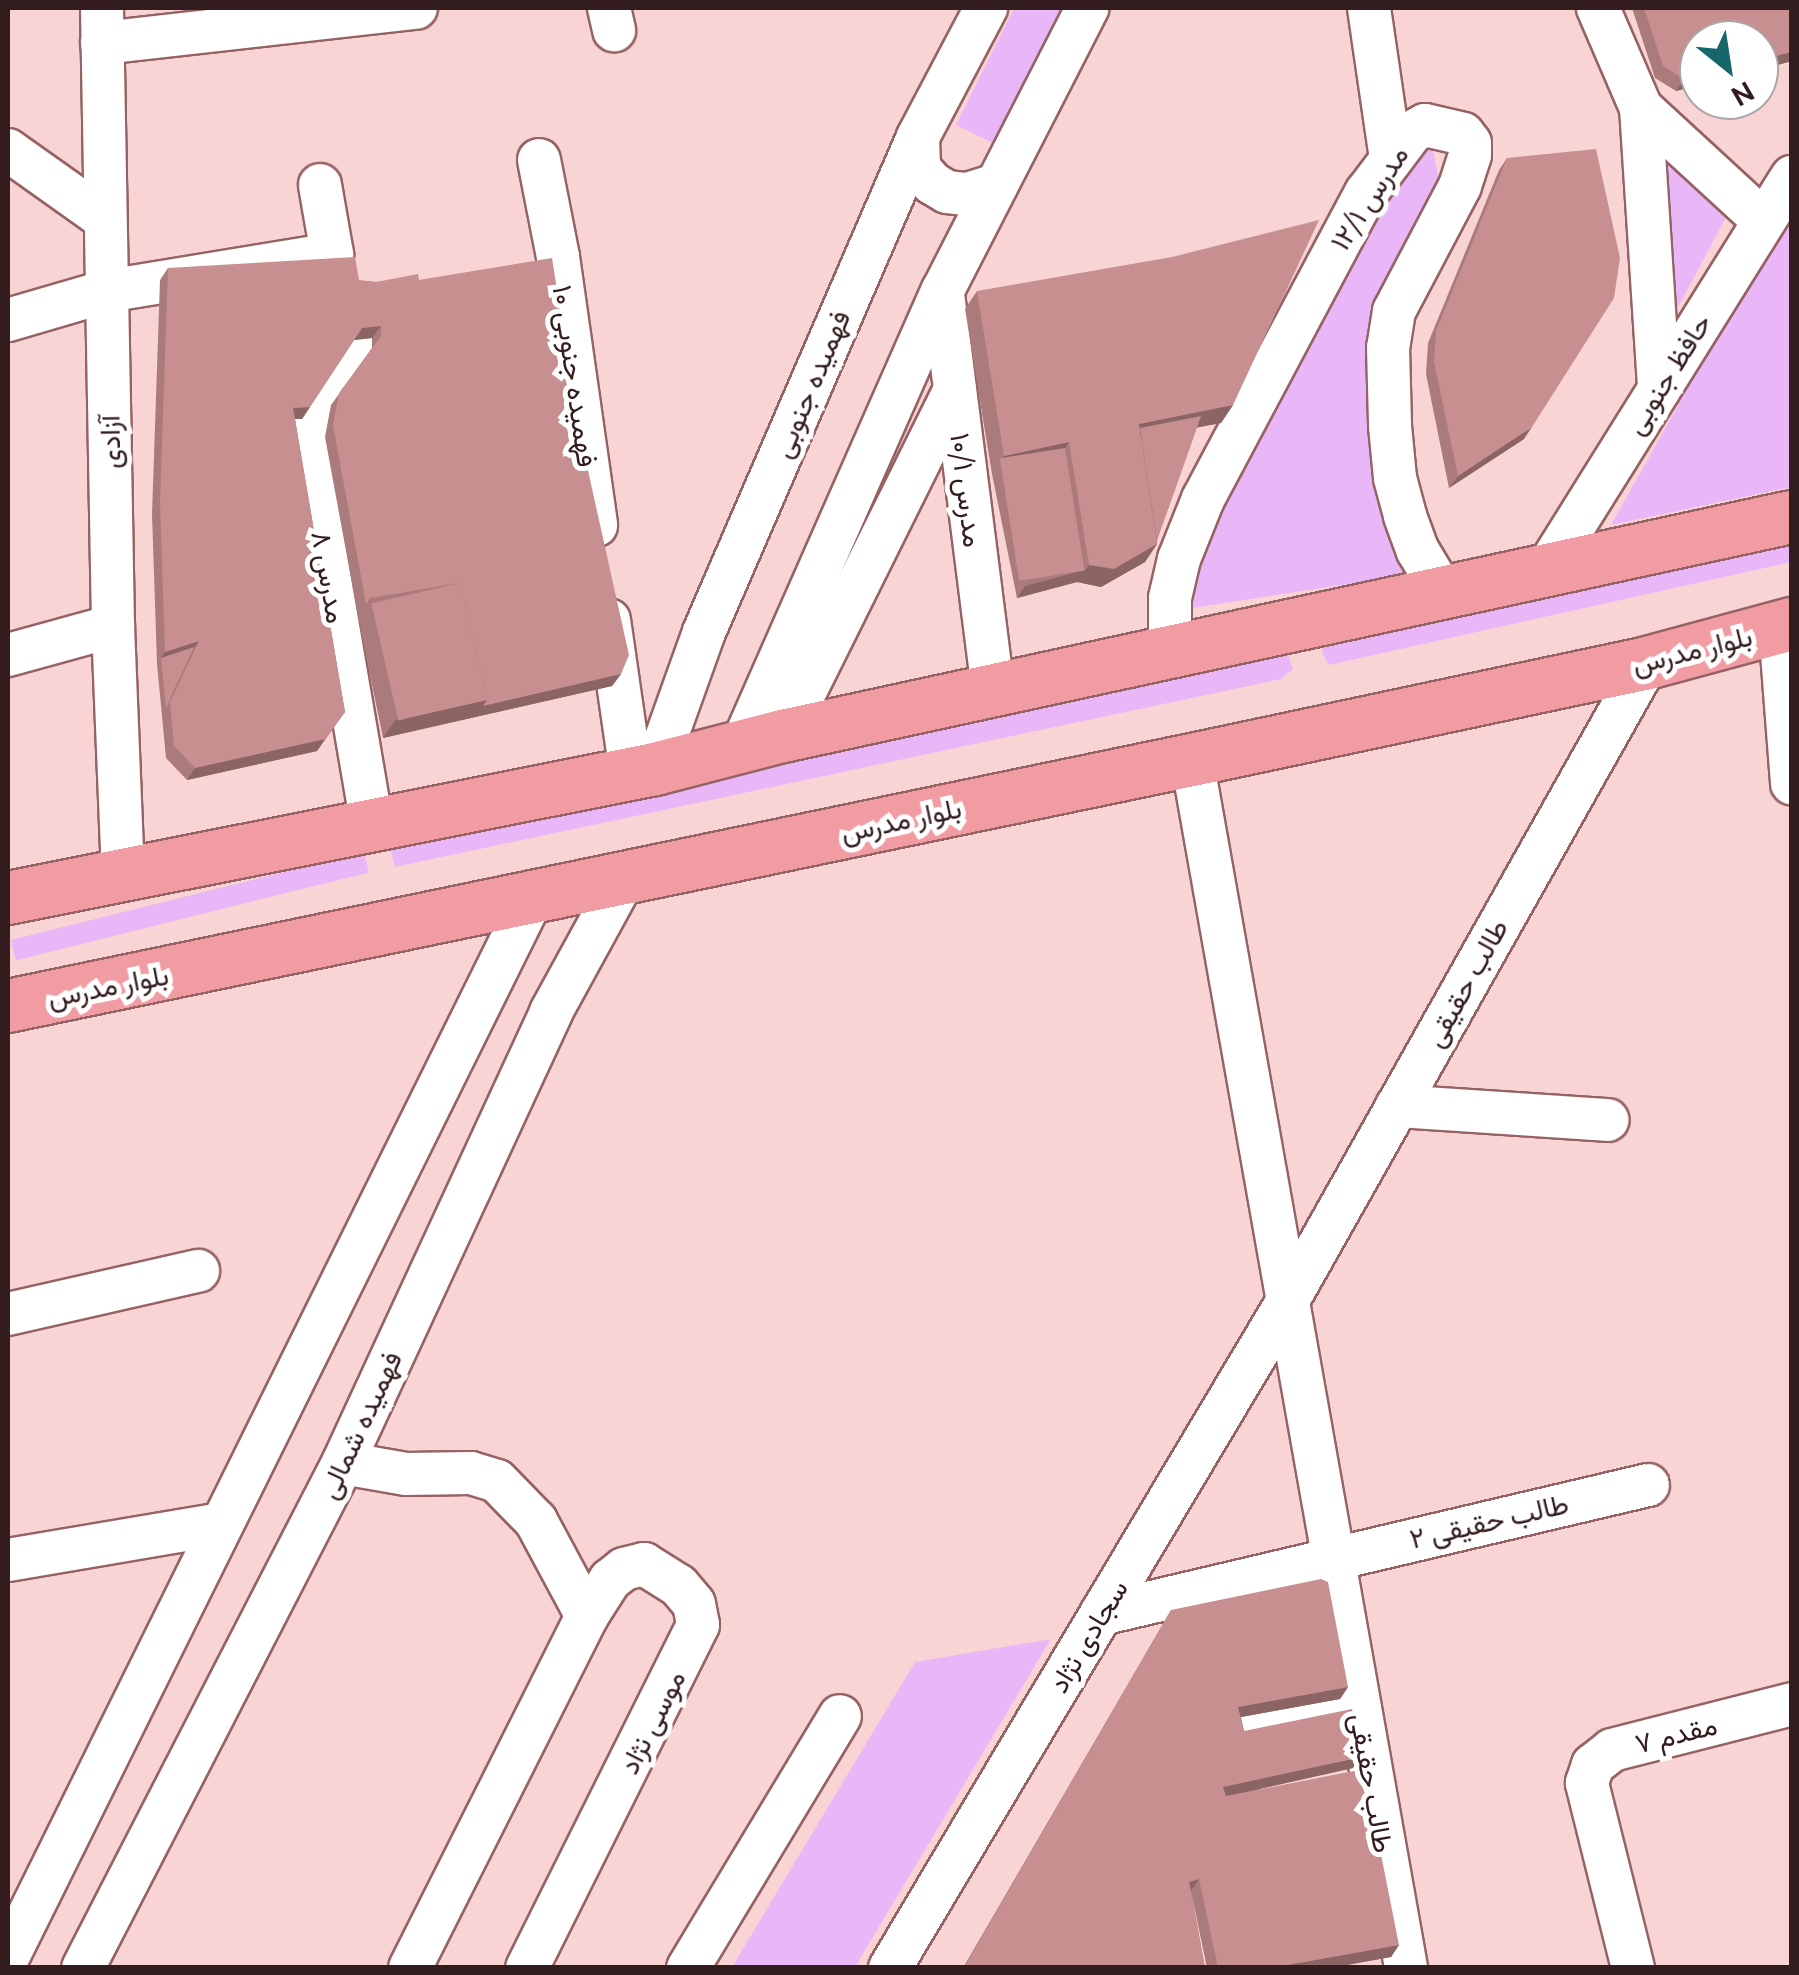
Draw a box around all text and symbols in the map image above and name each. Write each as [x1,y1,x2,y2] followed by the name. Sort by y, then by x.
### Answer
[1679,20,1779,120] north arrow
[1726,76,1760,113] text: N
[1323,139,1415,257] street label: مدرس ۱۲/۱
[546,283,604,469] street label: فهمیده جنوبی ۱۰
[765,305,857,463] street label: فهمیده جنوبی
[1618,307,1718,441] street label: حافظ جنوبی
[93,415,127,469] street label: آزادی
[943,431,991,549] street label: مدرس ۱۰/۱
[304,528,354,626] street label: مدرس ۸
[1629,619,1755,681] street label: بلوار مدرس
[838,791,964,849] street label: بلوار مدرس
[1417,913,1515,1053] street label: طالب حقیقی
[45,958,171,1014] street label: بلوار مدرس
[311,1346,409,1504] street label: فهمیده شمالی
[1406,1486,1572,1556] street label: طالب حقیقی ۲
[1041,1573,1135,1699] street label: سجادی نژاد
[612,1665,692,1779] street label: موسی نژاد
[1632,1708,1720,1760] street label: مقدم ۷
[1343,1711,1401,1855] street label: طالب حقیقی

